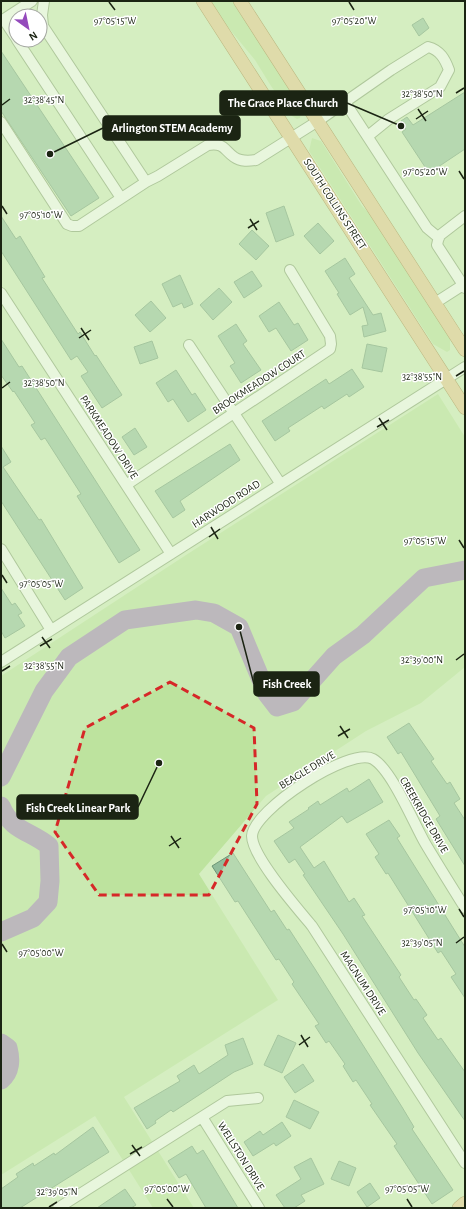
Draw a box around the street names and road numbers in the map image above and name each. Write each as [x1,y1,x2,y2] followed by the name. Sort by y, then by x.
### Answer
[302,157,369,252] street label: SOUTH COLLINS STREET
[211,348,308,416] street label: BROOKMEADOW COURT
[78,393,140,481] street label: PARKMEADOW DRIVE
[190,478,262,530] street label: HARWOOD ROAD
[277,749,338,791] street label: BEAGLE DRIVE
[398,775,451,856] street label: CREEKRIDGE DRIVE
[338,949,388,1018] street label: MAGNUM DRIVE
[216,1120,267,1193] street label: WELLSTON DRIVE

